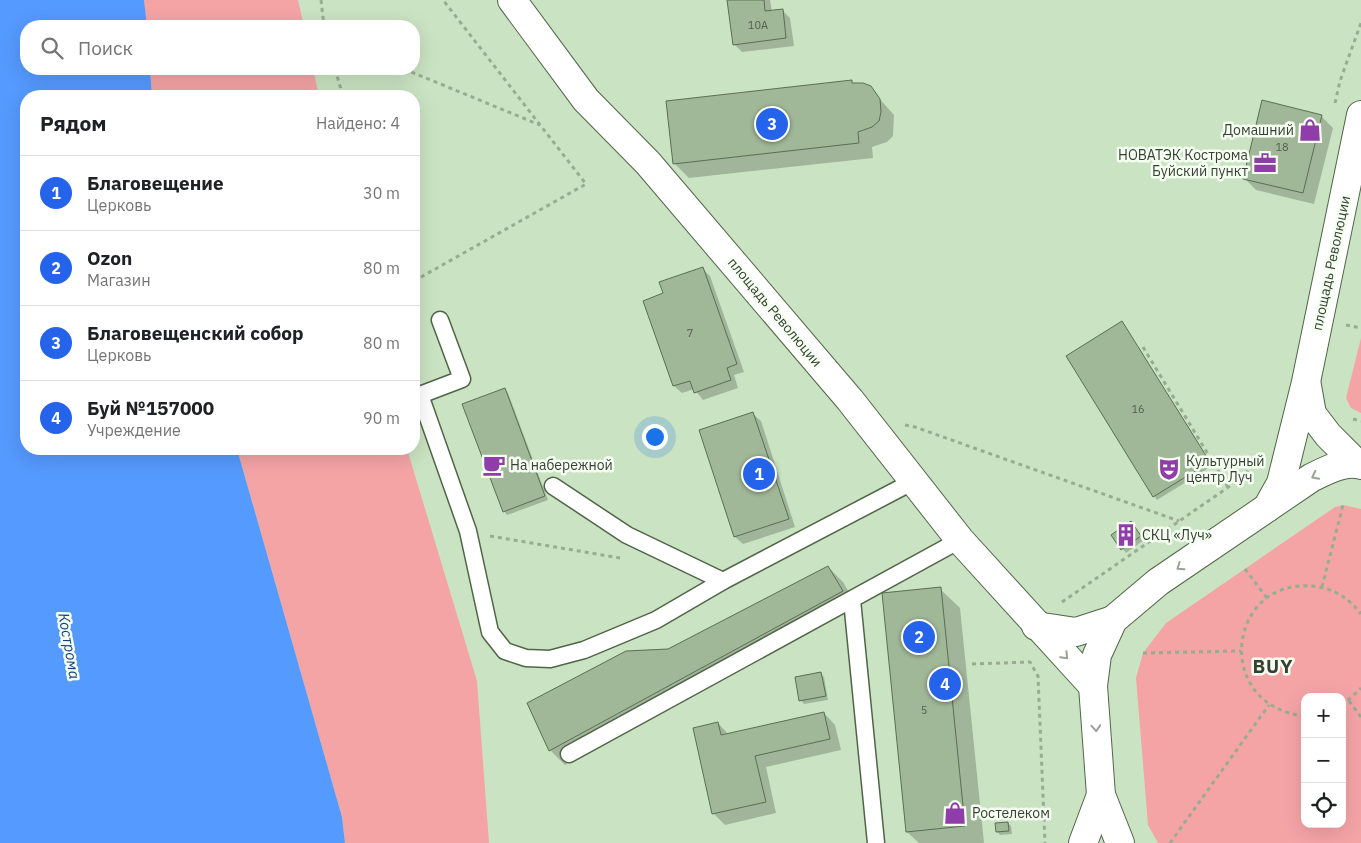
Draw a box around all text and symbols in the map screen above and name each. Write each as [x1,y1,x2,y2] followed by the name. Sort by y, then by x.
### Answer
[748,18,768,32] house number: 10А
[20,20,420,75] search box
[38,34,66,62] icon: search
[78,36,133,60] text: Поиск
[756,105,788,143] pin: 3
[40,109,107,137] text: Рядом
[316,113,400,133] text: Найдено: 4
[1297,117,1323,143] shop icon: Домашний
[1223,121,1294,139] place label: Домашний
[1275,140,1289,154] house number: 18
[1118,146,1249,180] place label: НОВАТЭК Кострома Буйский пункт
[1252,150,1278,176] office icon: НОВАТЭК Кострома Буйский пункт
[87,171,224,195] text: Благовещение
[51,183,61,203] text: 1
[363,183,400,203] text: 30 m
[1308,194,1354,332] street label: площадь Революции
[87,195,151,215] text: Церковь
[87,246,132,270] text: Ozon
[724,254,826,370] street label: площадь Революции
[51,258,61,278] text: 2
[363,258,400,278] text: 80 m
[87,270,151,290] text: Магазин
[87,321,304,345] text: Благовещенский собор
[687,326,693,340] house number: 7
[51,333,61,353] text: 3
[363,333,400,353] text: 80 m
[87,345,151,365] text: Церковь
[87,396,214,420] text: Буй №157000
[1131,402,1145,416] house number: 16
[51,408,61,428] text: 4
[363,408,400,428] text: 90 m
[87,420,181,440] text: Учреждение
[642,424,668,450] your location
[481,452,507,478] cafe icon: На набережной
[1186,452,1265,486] place label: Культурный центр Луч
[743,455,775,493] pin: 1
[510,456,613,474] place label: На набережной
[1156,456,1182,482] theatre icon: Культурный центр Луч
[1311,470,1320,480] one-way arrow
[1113,522,1139,548] building icon: СКЦ «Луч»
[1142,526,1212,544] place label: СКЦ «Луч»
[1176,561,1186,570] one-way arrow
[54,611,85,681] water label: Кострома
[903,618,935,656] pin: 2
[1059,650,1068,659] one-way arrow
[1252,654,1294,678] district label: BUY
[929,665,961,703] pin: 4
[1301,693,1346,828] map controls
[1301,693,1346,738] button: +
[921,703,927,717] house number: 5
[1090,724,1101,732] one-way arrow
[1301,738,1346,783] button: −
[1301,783,1346,828] button: locate
[942,800,968,826] shop icon: Ростелеком
[972,804,1050,822] place label: Ростелеком

